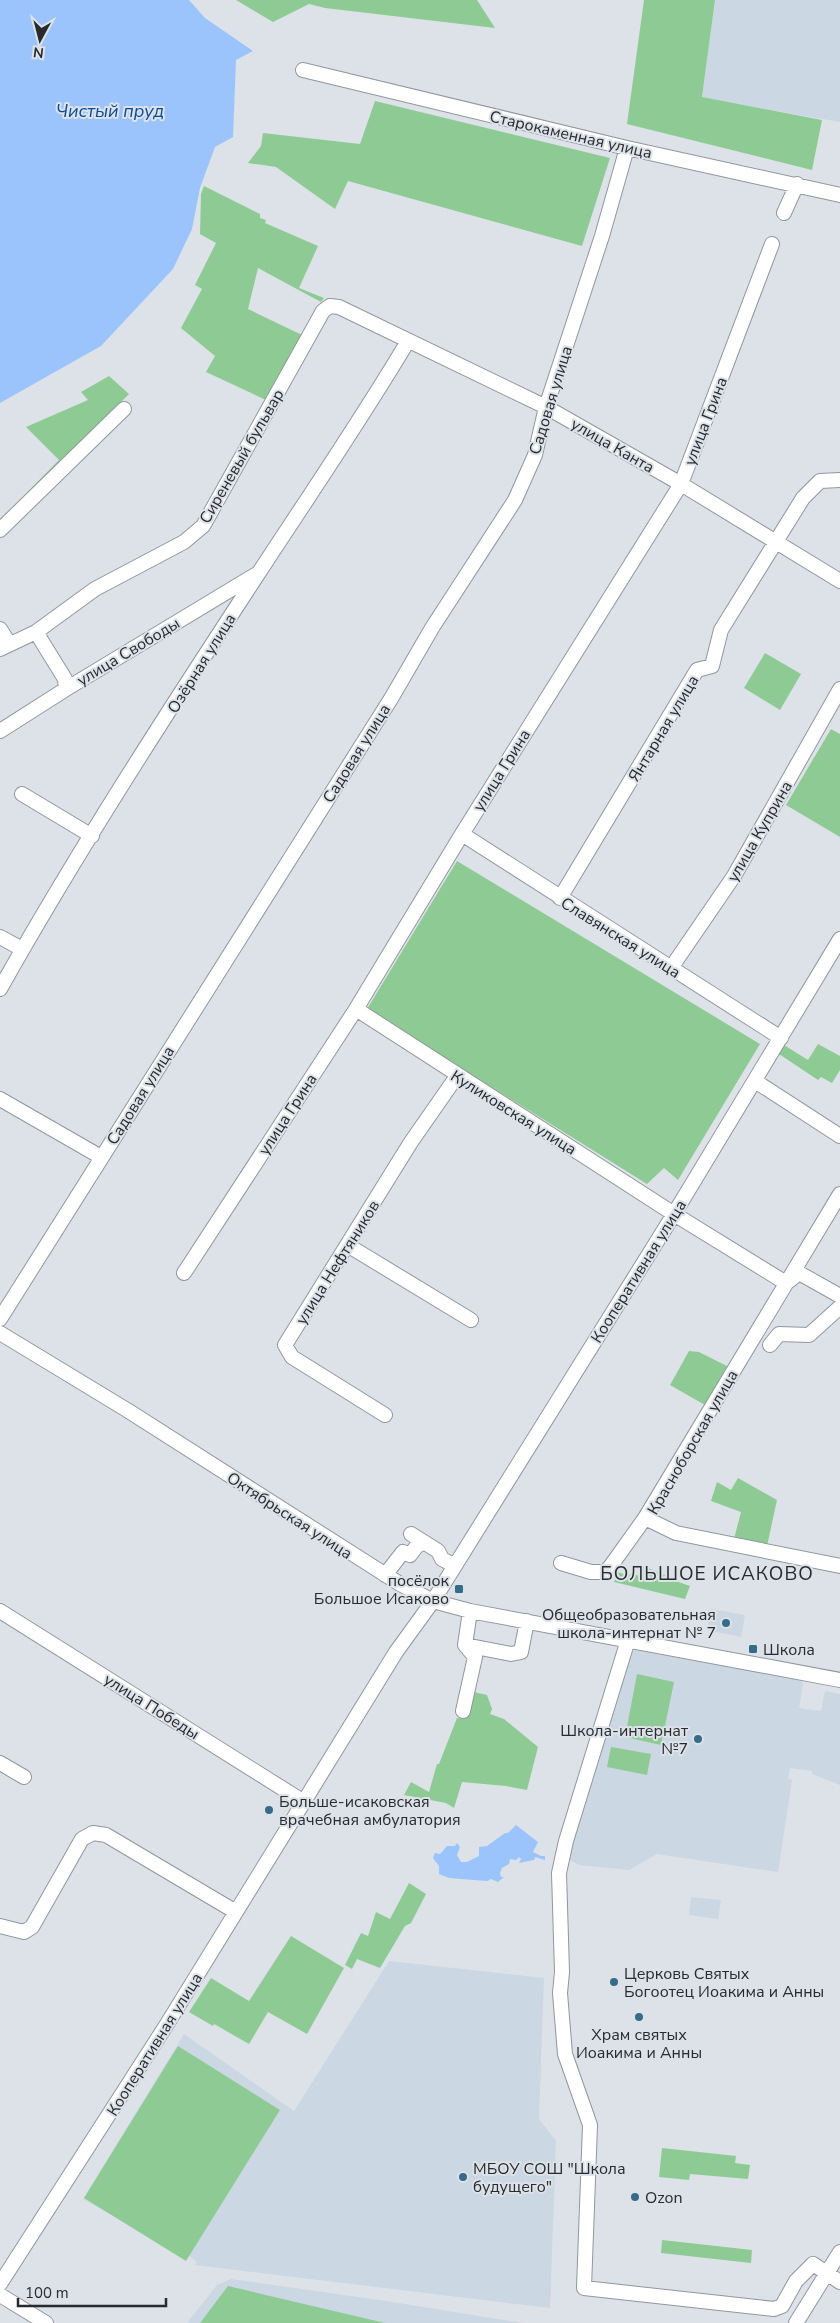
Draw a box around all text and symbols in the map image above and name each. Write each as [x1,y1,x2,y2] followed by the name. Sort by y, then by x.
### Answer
[15,15,65,65] north arrow
[32,42,45,62] text: N
[56,99,164,123] water label: Чистый пруд
[487,106,654,164] street label: Старокаменная улица
[524,343,578,457] street label: Садовая улица
[679,374,733,469] street label: улица Грина
[194,385,289,528] street label: Сиреневый бульвар
[567,413,658,479] street label: улица Канта
[162,609,241,718] street label: Озёрная улица
[73,612,184,691] street label: улица Свободы
[623,671,704,786] street label: Янтарная улица
[318,700,396,807] street label: Садовая улица
[468,725,536,816] street label: улица Грина
[722,777,798,886] street label: улица Куприна
[556,892,685,984] street label: Славянская улица
[102,1042,180,1149] street label: Садовая улица
[446,1065,581,1160] street label: Куликовская улица
[253,1070,322,1160] street label: улица Грина
[291,1196,385,1329] street label: улица Нефтяников
[586,1196,692,1347] street label: Кооперативная улица
[642,1366,743,1519] street label: Красноборская улица
[222,1467,356,1565] street label: Октябрьская улица
[600,1561,814,1587] district label: БОЛЬШОЕ ИСАКОВО
[314,1570,450,1610] place label: посёлок Большое Исаково
[453,1583,465,1595] marker: посёлок Большое Исаково
[542,1604,716,1644] place label: Общеобразовательная школа-интернат № 7
[720,1617,732,1629] marker: Общеобразовательная школа-интернат № 7
[763,1639,815,1661] place label: Школа
[747,1643,759,1655] marker: Школа
[100,1669,203,1745] street label: улица Победы
[560,1720,689,1760] place label: Школа-интернат №7
[692,1733,704,1745] marker: Школа-интернат №7
[279,1791,461,1831] place label: Больше-исаковская врачебная амбулатория
[263,1804,275,1816] marker: Больше-исаковская врачебная амбулатория
[624,1963,824,2003] place label: Церковь Святых Богоотец Иоакима и Анны
[102,1969,208,2120] street label: Кооперативная улица
[608,1976,620,1988] marker: Церковь Святых Богоотец Иоакима и Анны
[633,2011,645,2023] marker: Храм святых Иоакима и Анны
[576,2024,702,2064] place label: Храм святых Иоакима и Анны
[473,2158,626,2198] place label: МБОУ СОШ "Школа будущего"
[457,2171,469,2183] marker: МБОУ СОШ "Школа будущего"
[645,2187,683,2209] place label: Ozon
[629,2191,641,2203] marker: Ozon
[18,2276,165,2308] scale bar
[25,2283,69,2303] text: 100 m

